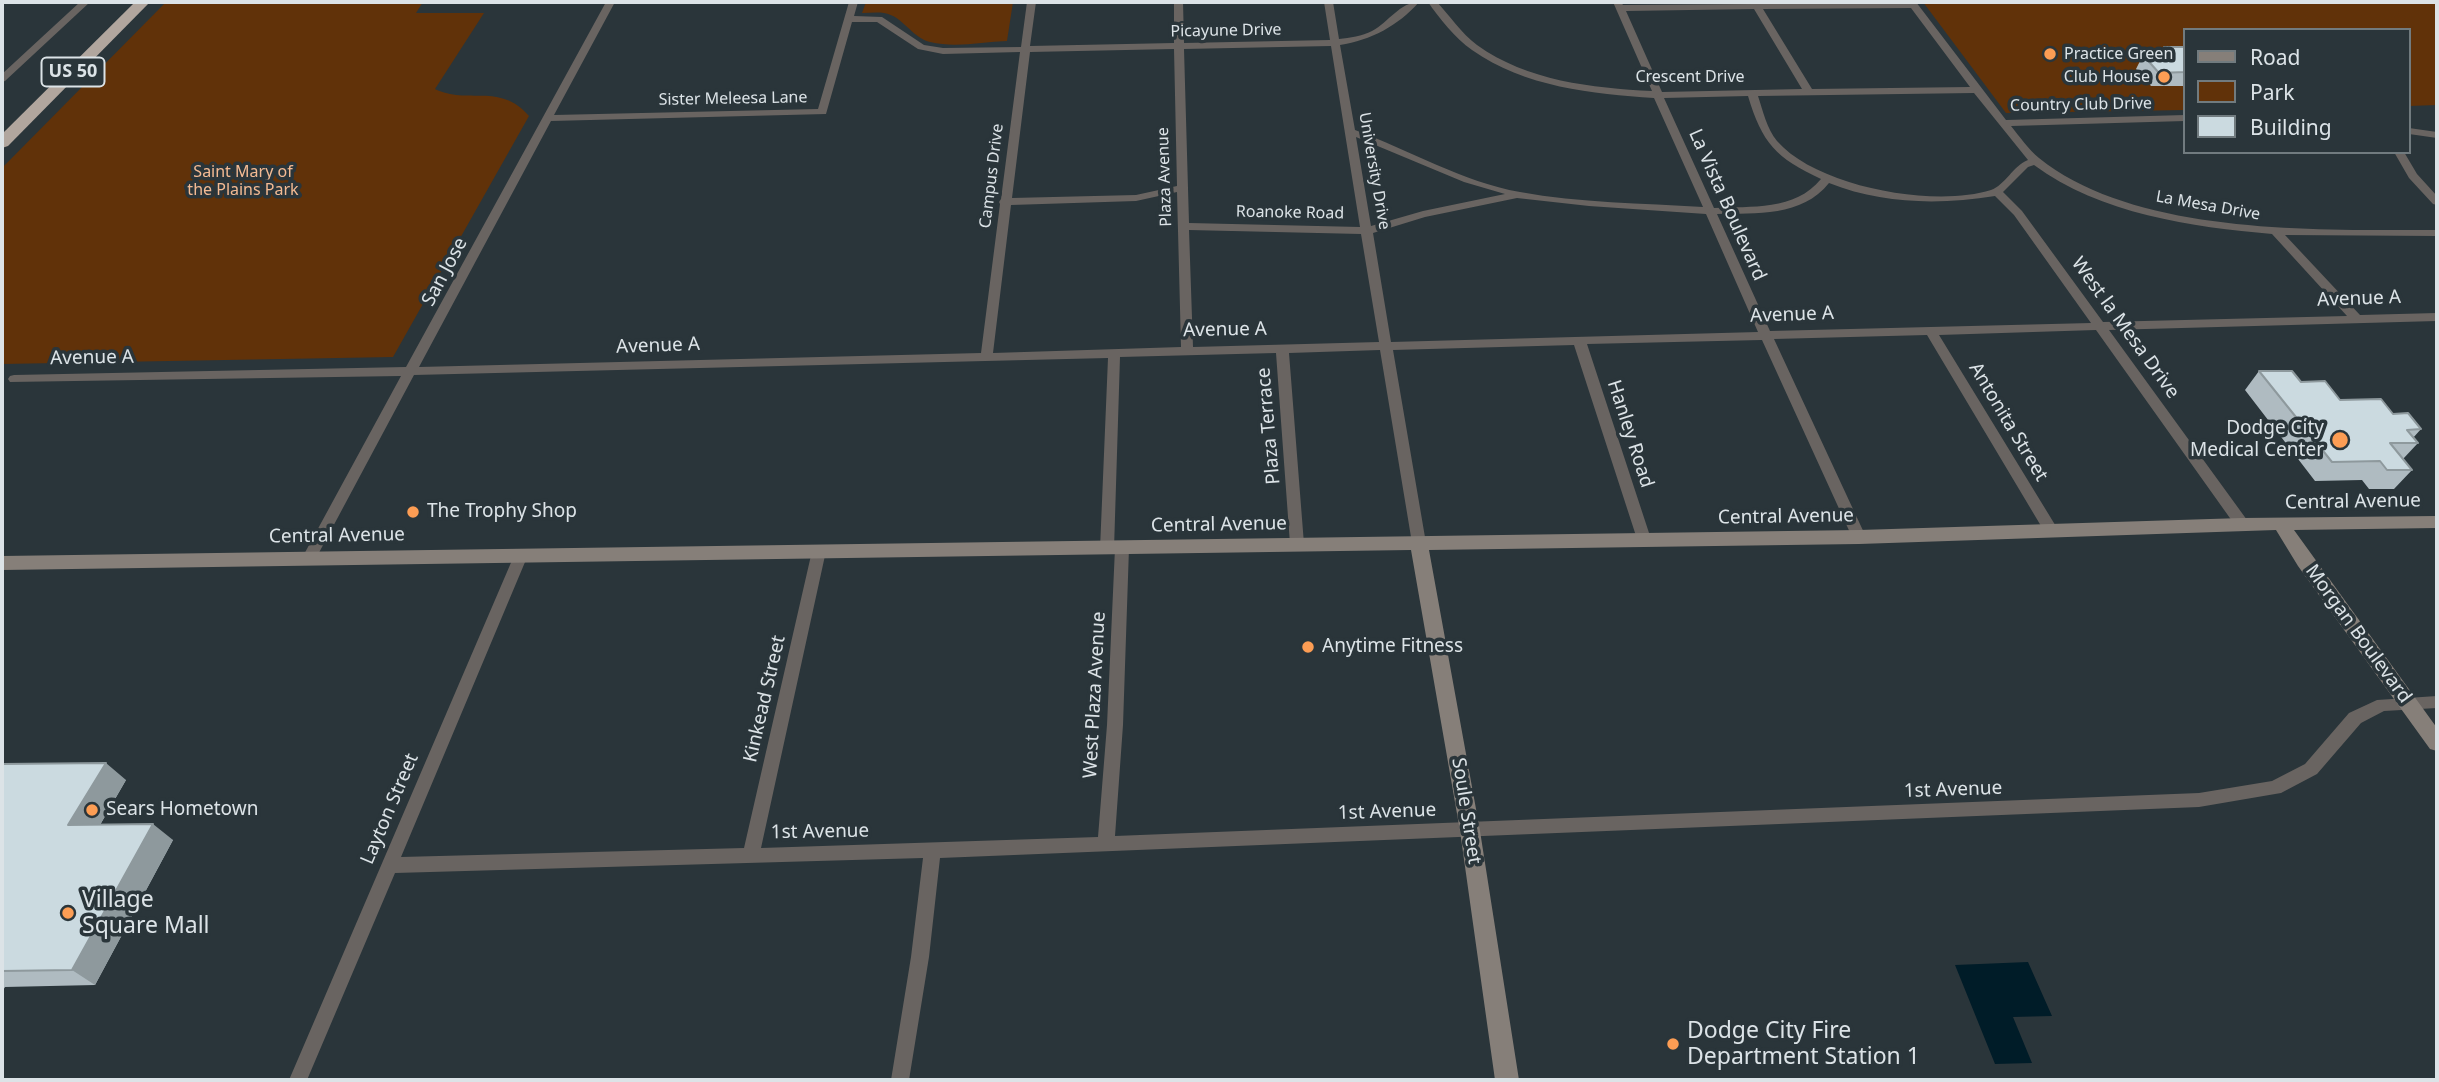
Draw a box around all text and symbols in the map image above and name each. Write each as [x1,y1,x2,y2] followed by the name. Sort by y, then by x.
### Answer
[1170,20,1282,42] street label: Picayune Drive
[2184,28,2411,154] legend
[2250,43,2300,71] text: Road
[2064,44,2173,64] place label: Practice Green
[2042,46,2058,62] marker: Practice Green
[42,58,104,86] road number: US 50
[1635,67,1745,87] street label: Crescent Drive
[2064,67,2150,87] place label: Club House
[2156,69,2172,85] marker: Club House
[2250,78,2294,106] text: Park
[658,88,808,110] street label: Sister Meleesa Lane
[2010,94,2152,116] street label: Country Club Drive
[1354,111,1394,231] street label: University Drive
[2250,113,2332,141] text: Building
[976,123,1008,229] street label: Campus Drive
[1683,126,1771,284] street label: La Vista Boulevard
[1154,127,1176,227] street label: Plaza Avenue
[187,162,299,200] park label: Saint Mary of the Plains Park
[2154,187,2262,225] street label: La Mesa Drive
[1236,202,1344,224] street label: Roanoke Road
[418,234,472,310] street label: San Jose
[2066,253,2184,403] street label: West la Mesa Drive
[2317,286,2401,312] street label: Avenue A
[1750,302,1834,328] street label: Avenue A
[1183,318,1267,342] street label: Avenue A
[616,333,700,359] street label: Avenue A
[50,346,134,370] street label: Avenue A
[1964,359,2052,485] street label: Antonita Street
[1253,367,1285,485] street label: Plaza Terrace
[1602,377,1658,491] street label: Hanley Road
[2190,418,2324,462] place label: Dodge City Medical Center
[2330,430,2350,450] marker: Dodge City Medical Center
[2285,489,2421,515] street label: Central Avenue
[427,501,577,523] place label: The Trophy Shop
[405,504,421,520] marker: The Trophy Shop
[1718,504,1854,530] street label: Central Avenue
[1151,512,1287,538] street label: Central Avenue
[269,523,405,549] street label: Central Avenue
[2300,560,2416,708] street label: Morgan Boulevard
[1079,611,1111,779] street label: West Plaza Avenue
[739,633,791,765] street label: Kinkead Street
[1322,636,1463,658] place label: Anytime Fitness
[1300,639,1316,655] marker: Anytime Fitness
[356,750,424,868] street label: Layton Street
[1446,756,1486,866] street label: Soule Street
[1903,777,2003,803] street label: 1st Avenue
[106,799,258,821] place label: Sears Hometown
[1337,799,1437,825] street label: 1st Avenue
[84,802,100,818] marker: Sears Hometown
[771,820,869,844] street label: 1st Avenue
[82,886,210,940] place label: Village Square Mall
[60,905,76,921] marker: Village Square Mall
[1687,1017,1920,1071] place label: Dodge City Fire Department Station 1
[1665,1036,1681,1052] marker: Dodge City Fire Department Station 1

